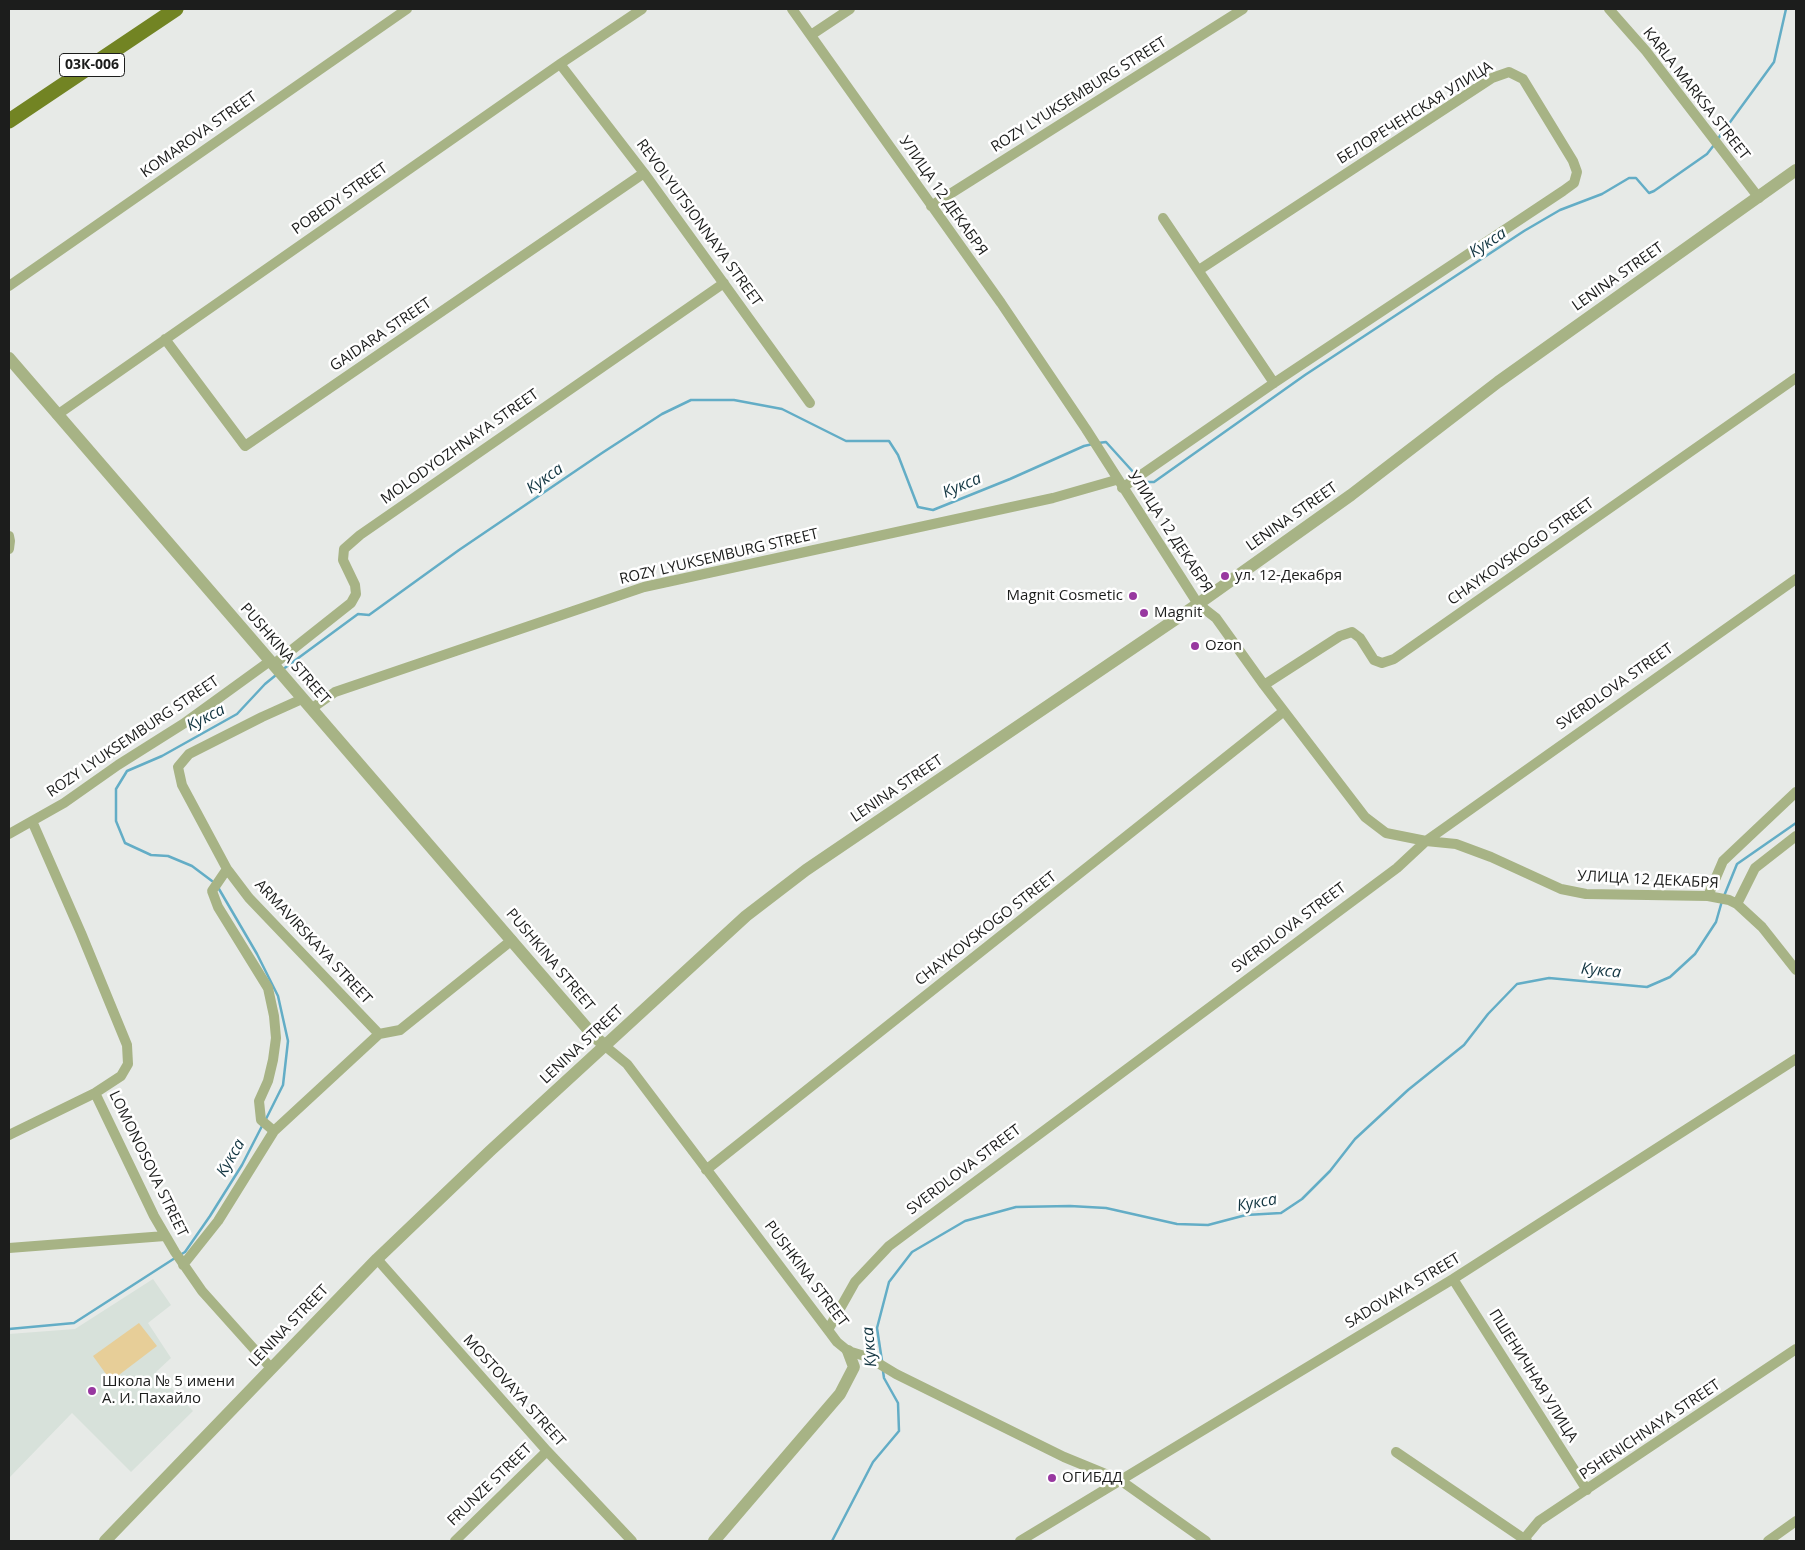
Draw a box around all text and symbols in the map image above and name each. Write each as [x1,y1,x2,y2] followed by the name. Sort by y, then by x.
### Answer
[1639,24,1753,164] street label: KARLA MARKSA STREET
[988,33,1170,157] street label: ROZY LYUKSEMBURG STREET
[59,54,124,76] road number: 03К-006
[1334,58,1496,168] street label: БЕЛОРЕЧЕНСКАЯ УЛИЦА
[137,88,261,182] street label: KOMAROVA STREET
[895,133,991,259] street label: УЛИЦА 12 ДЕКАБРЯ
[632,136,766,310] street label: REVOLYUTSIONNAYA STREET
[289,159,391,239] street label: POBEDY STREET
[1466,224,1510,262] water label: Кукса
[1569,239,1667,315] street label: LENINA STREET
[327,294,435,376] street label: GAIDARA STREET
[378,386,542,508] street label: MOLODYOZHNAYA STREET
[523,460,567,498] water label: Кукса
[1124,468,1216,596] street label: УЛИЦА 12 ДЕКАБРЯ
[940,469,984,503] water label: Кукса
[1243,479,1341,555] street label: LENINA STREET
[1444,495,1598,609] street label: CHAYKOVSKOGO STREET
[618,525,820,589] street label: ROZY LYUKSEMBURG STREET
[1235,567,1342,585] place label: ул. 12-Декабря
[1219,570,1231,582] marker: ул. 12-Декабря
[1007,587,1123,605] place label: Magnit Cosmetic
[1127,590,1139,602] marker: Magnit Cosmetic
[236,600,334,708] street label: PUSHKINA STREET
[1154,604,1202,622] place label: Magnit
[1138,607,1150,619] marker: Magnit
[1205,637,1242,655] place label: Ozon
[1189,640,1201,652] marker: Ozon
[1553,640,1677,734] street label: SVERDLOVA STREET
[44,673,222,801] street label: ROZY LYUKSEMBURG STREET
[184,700,228,736] water label: Кукса
[848,752,946,826] street label: LENINA STREET
[1577,867,1719,893] street label: УЛИЦА 12 ДЕКАБРЯ
[912,868,1060,990] street label: CHAYKOVSKOGO STREET
[251,876,375,1008] street label: ARMAVIRSKAYA STREET
[1228,879,1350,977] street label: SVERDLOVA STREET
[502,905,598,1015] street label: PUSHKINA STREET
[1580,959,1622,983] water label: Кукса
[537,1002,627,1088] street label: LENINA STREET
[105,1088,191,1240] street label: LOMONOSOVA STREET
[903,1121,1025,1219] street label: SVERDLOVA STREET
[213,1136,249,1180] water label: Кукса
[1235,1190,1279,1216] water label: Кукса
[760,1217,852,1331] street label: PUSHKINA STREET
[1342,1250,1464,1332] street label: SADOVAYA STREET
[245,1281,333,1371] street label: LENINA STREET
[1485,1306,1581,1446] street label: ПШЕНИЧНАЯ УЛИЦА
[859,1326,881,1368] water label: Кукса
[459,1331,569,1451] street label: MOSTOVAYA STREET
[102,1373,235,1408] place label: Школа № 5 имени А. И. Пахайло
[1576,1376,1724,1484] street label: PSHENICHNAYA STREET
[86,1385,98,1397] marker: Школа № 5 имени А. И. Пахайло
[444,1440,536,1530] street label: FRUNZE STREET
[1062,1469,1123,1487] place label: ОГИБДД
[1046,1472,1058,1484] marker: ОГИБДД

